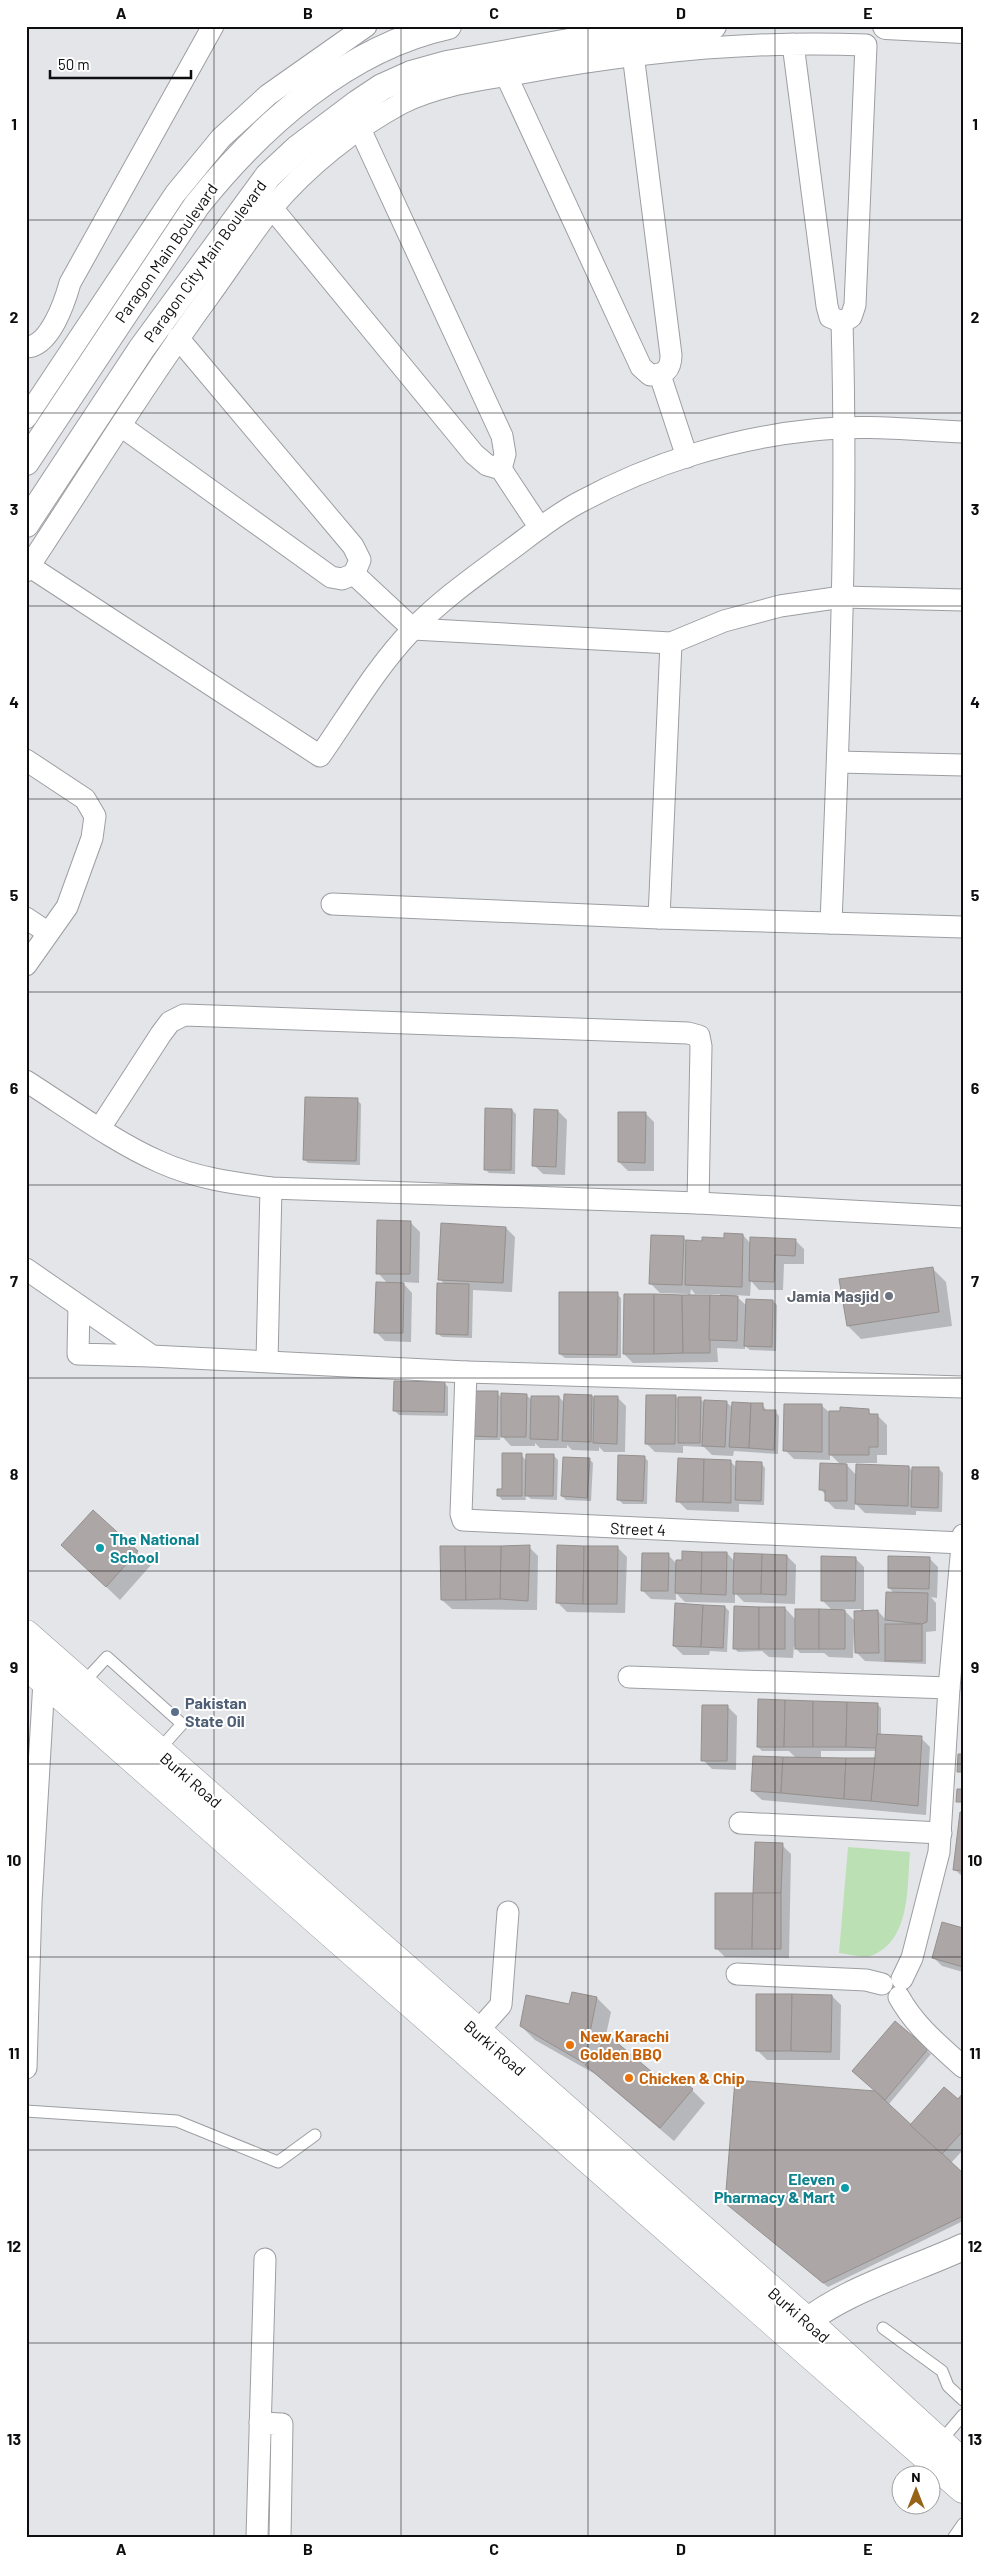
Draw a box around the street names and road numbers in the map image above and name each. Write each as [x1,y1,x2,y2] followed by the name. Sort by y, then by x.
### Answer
[139,176,270,345] street label: Paragon City Main Boulevard
[110,179,221,326] street label: Paragon Main Boulevard
[610,1518,666,1539] street label: Street 4
[157,1748,226,1811] street label: Burki Road
[461,2016,530,2079] street label: Burki Road
[765,2283,834,2346] street label: Burki Road

